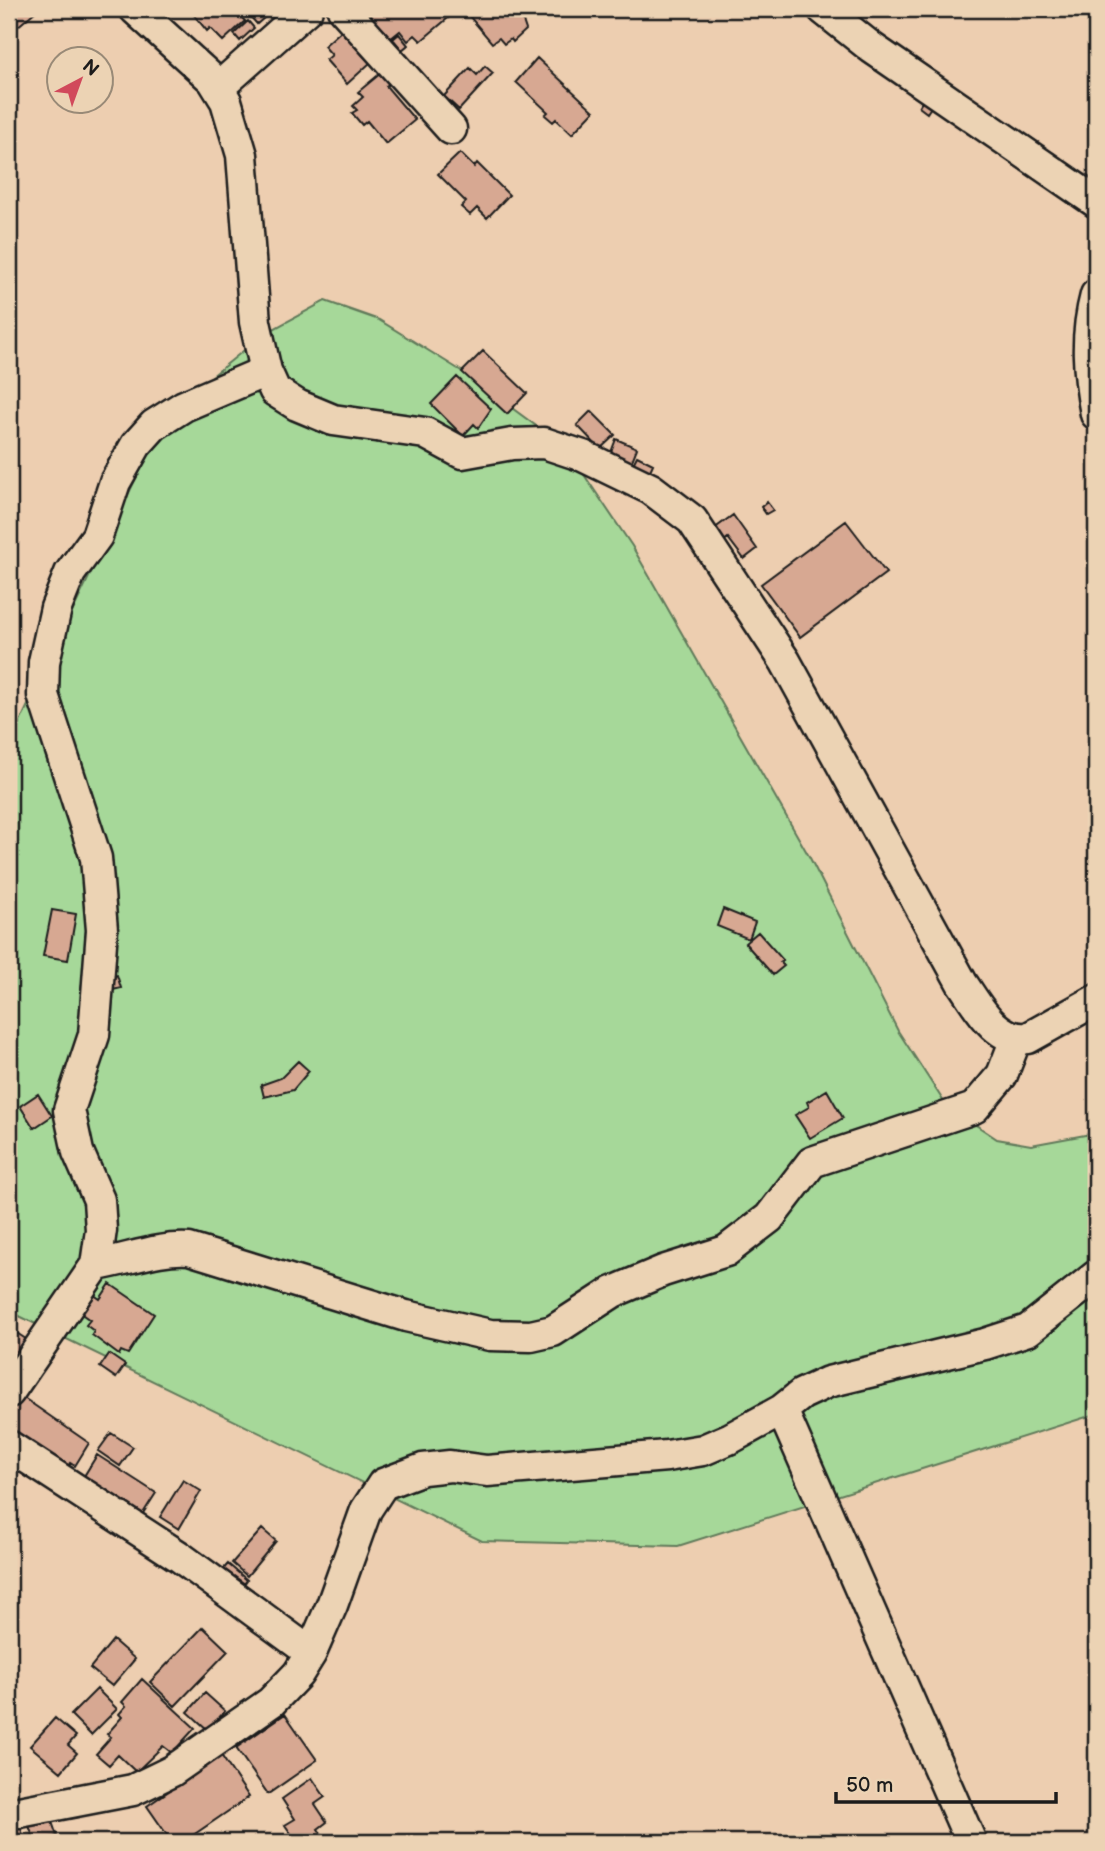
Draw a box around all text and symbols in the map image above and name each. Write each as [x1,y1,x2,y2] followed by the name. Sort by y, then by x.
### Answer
[46,46,116,116] north arrow
[77,55,103,82] text: N
[836,1760,1056,1804] scale bar
[846,1773,893,1798] text: 50 m

